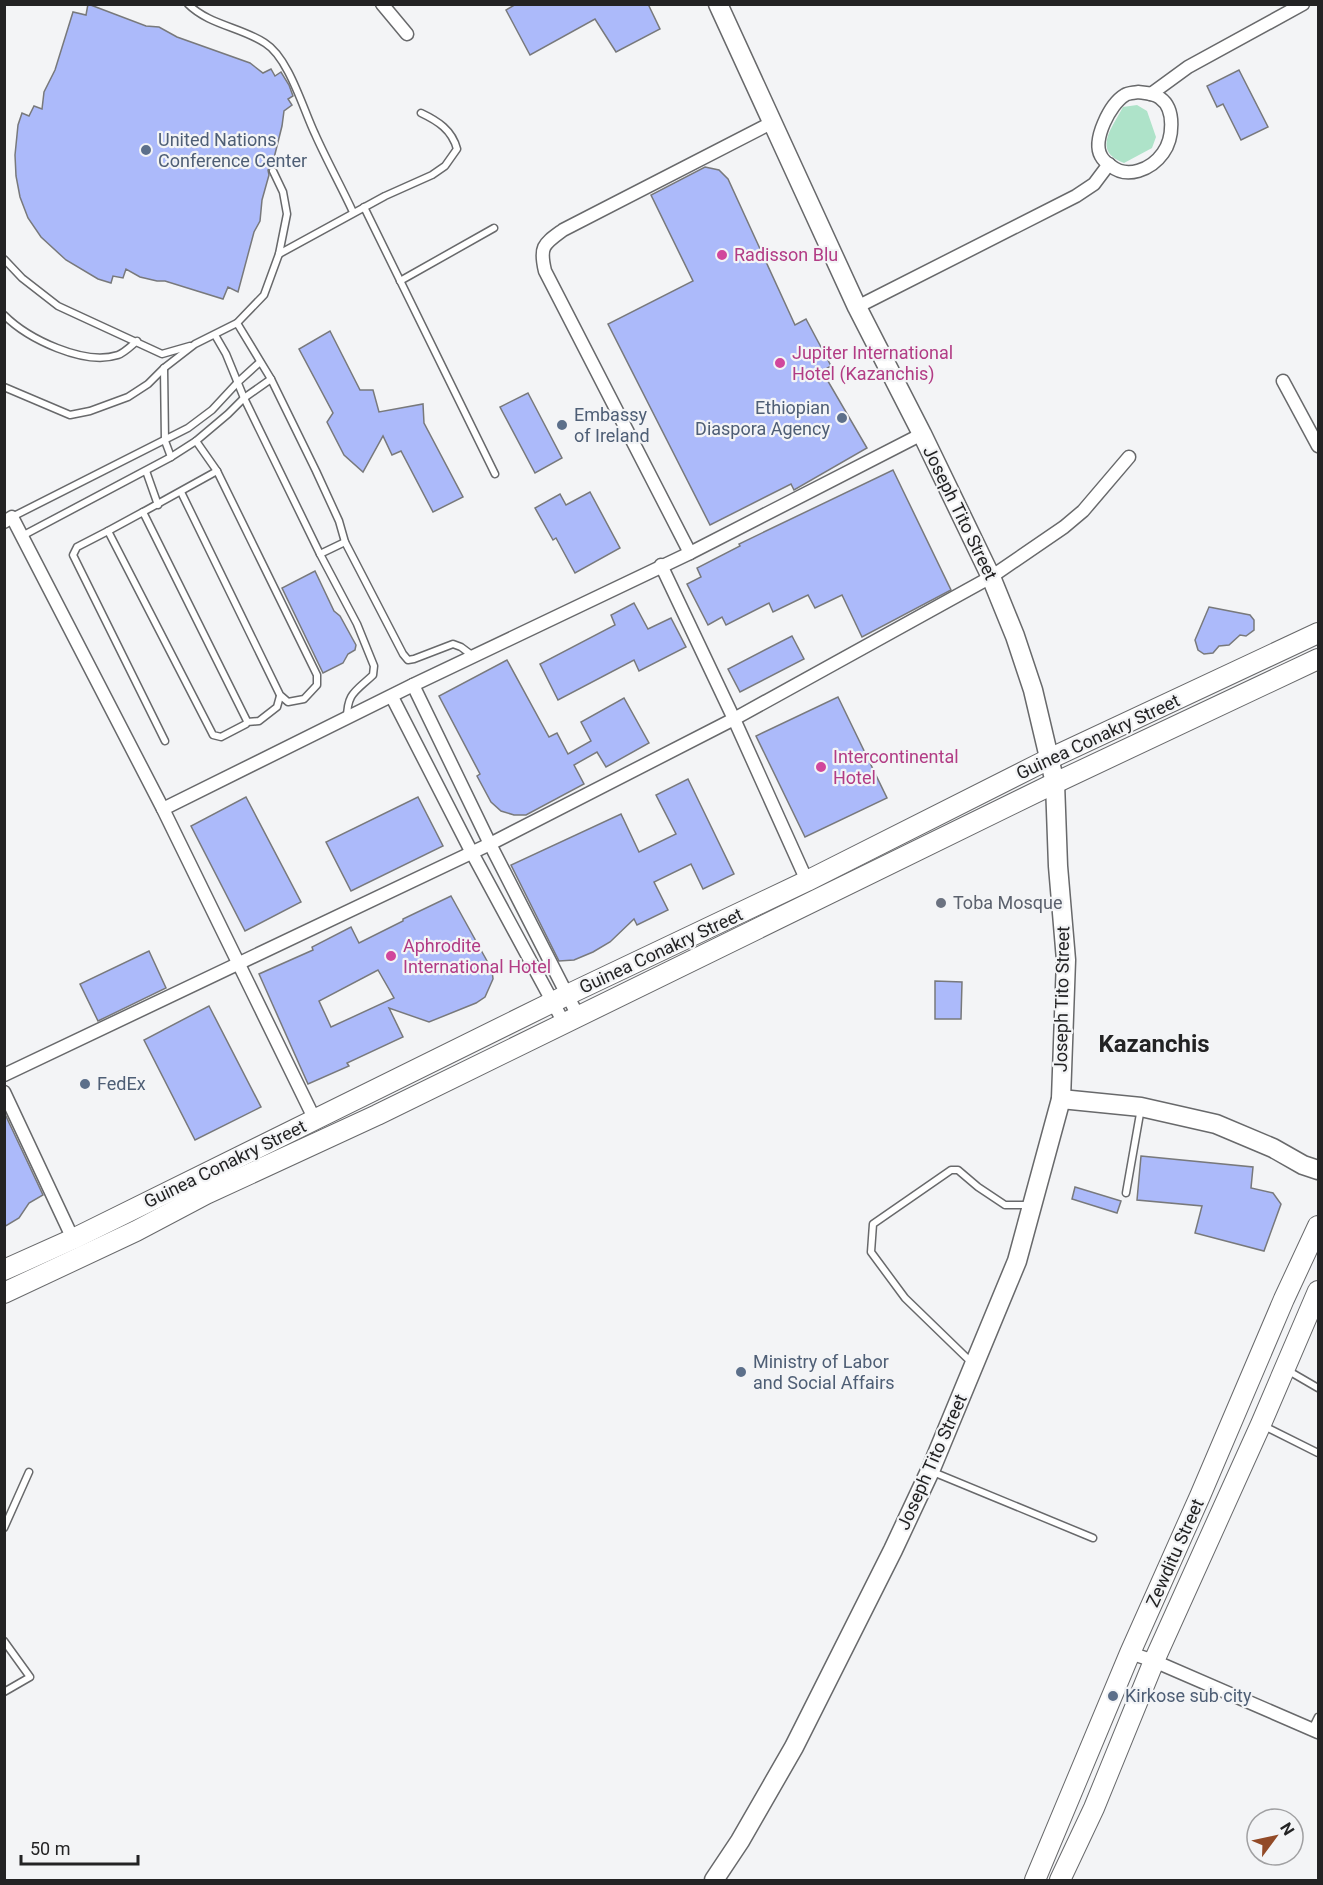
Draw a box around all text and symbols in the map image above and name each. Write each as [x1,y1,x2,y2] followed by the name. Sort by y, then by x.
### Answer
[158,129,307,171] place label: United Nations Conference Center
[139,143,153,157] marker: United Nations Conference Center
[734,244,838,265] place label: Radisson Blu
[715,248,729,262] marker: Radisson Blu
[792,342,953,385] place label: Jupiter International Hotel (Kazanchis)
[773,356,787,370] marker: Jupiter International Hotel (Kazanchis)
[695,397,830,439] place label: Ethiopian Diaspora Agency
[574,404,650,446] place label: Embassy of Ireland
[835,411,849,425] marker: Ethiopian Diaspora Agency
[555,418,569,432] marker: Embassy of Ireland
[919,442,1002,583] street label: Joseph Tito Street
[1013,689,1183,784] street label: Guinea Conakry Street
[833,746,959,788] place label: Intercontinental Hotel
[814,760,828,774] marker: Intercontinental Hotel
[953,892,1062,913] place label: Toba Mosque
[934,896,948,910] marker: Toba Mosque
[576,903,746,998] street label: Guinea Conakry Street
[1050,926,1073,1072] street label: Joseph Tito Street
[403,935,551,977] place label: Aphrodite International Hotel
[384,949,398,963] marker: Aphrodite International Hotel
[1098,1030,1210,1058] district label: Kazanchis
[97,1073,146,1094] place label: FedEx
[78,1077,92,1091] marker: FedEx
[140,1115,309,1212] street label: Guinea Conakry Street
[753,1351,895,1393] place label: Ministry of Labor and Social Affairs
[734,1365,748,1379] marker: Ministry of Labor and Social Affairs
[892,1391,971,1533] street label: Joseph Tito Street
[1141,1495,1208,1610] street label: Zewditu Street
[1125,1685,1252,1706] place label: Kirkose sub city
[1106,1689,1120,1703] marker: Kirkose sub city
[1245,1807,1305,1867] north arrow
[1276,1819,1298,1839] text: N
[21,1828,138,1866] scale bar
[30,1838,70,1859] text: 50 m

